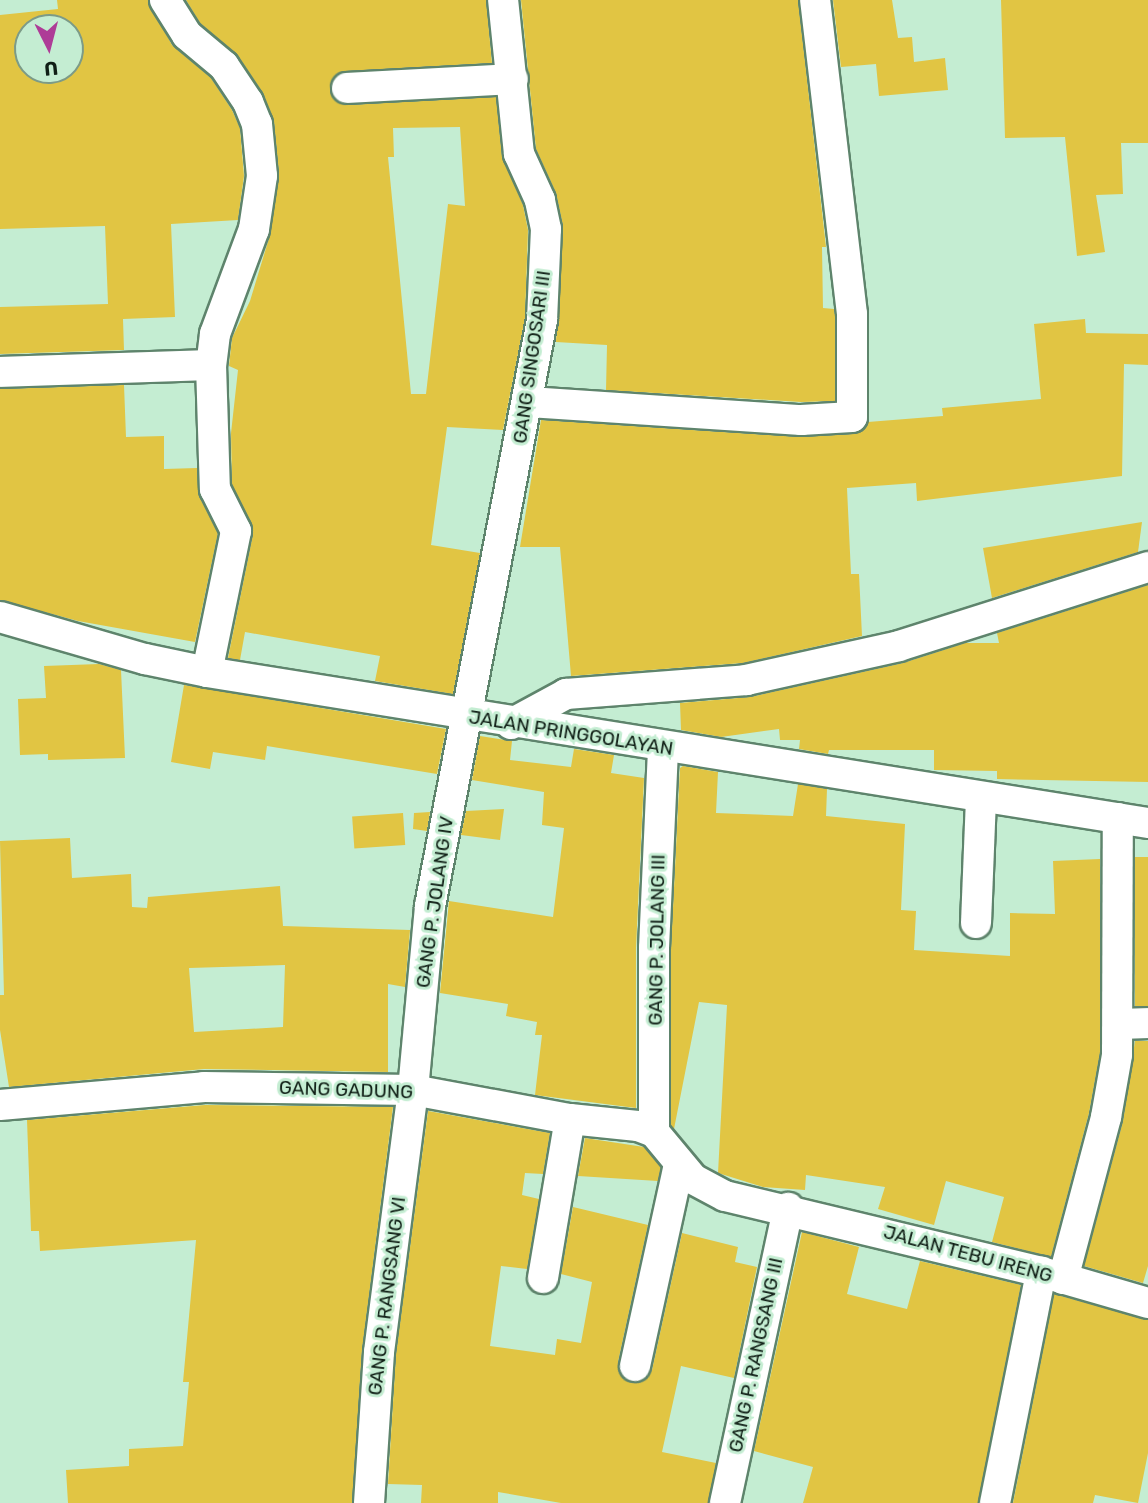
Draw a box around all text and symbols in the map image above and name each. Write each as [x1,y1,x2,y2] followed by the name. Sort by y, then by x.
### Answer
[14,14,84,84] north arrow
[43,56,59,81] text: U
[509,269,555,445] street label: GANG SINGOSARI III
[467,706,675,760] street label: JALAN PRINGGOLAYAN
[412,815,458,989] street label: GANG P. JOLANG IV
[644,854,670,1026] street label: GANG P. JOLANG III
[279,1076,413,1104] street label: GANG GADUNG
[363,1195,411,1397] street label: GANG P. RANGSANG VI
[881,1220,1055,1288] street label: JALAN TEBU IRENG
[724,1256,788,1454] street label: GANG P. RANGSANG III

